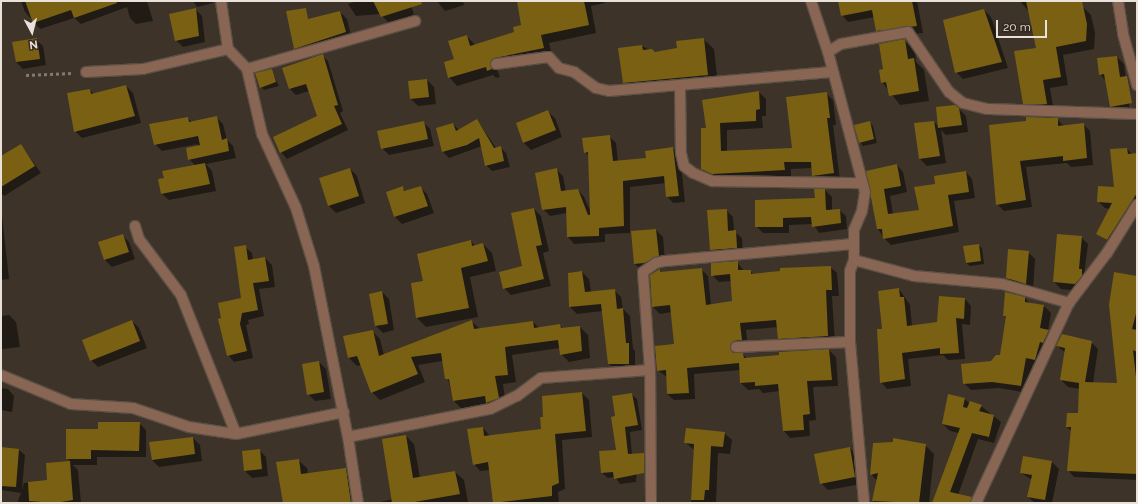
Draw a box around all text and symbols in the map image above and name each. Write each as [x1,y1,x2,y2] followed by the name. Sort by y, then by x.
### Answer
[12,12,52,52] north arrow
[998,12,1049,38] scale bar
[1003,20,1031,34] text: 20 m
[29,37,38,51] text: N

